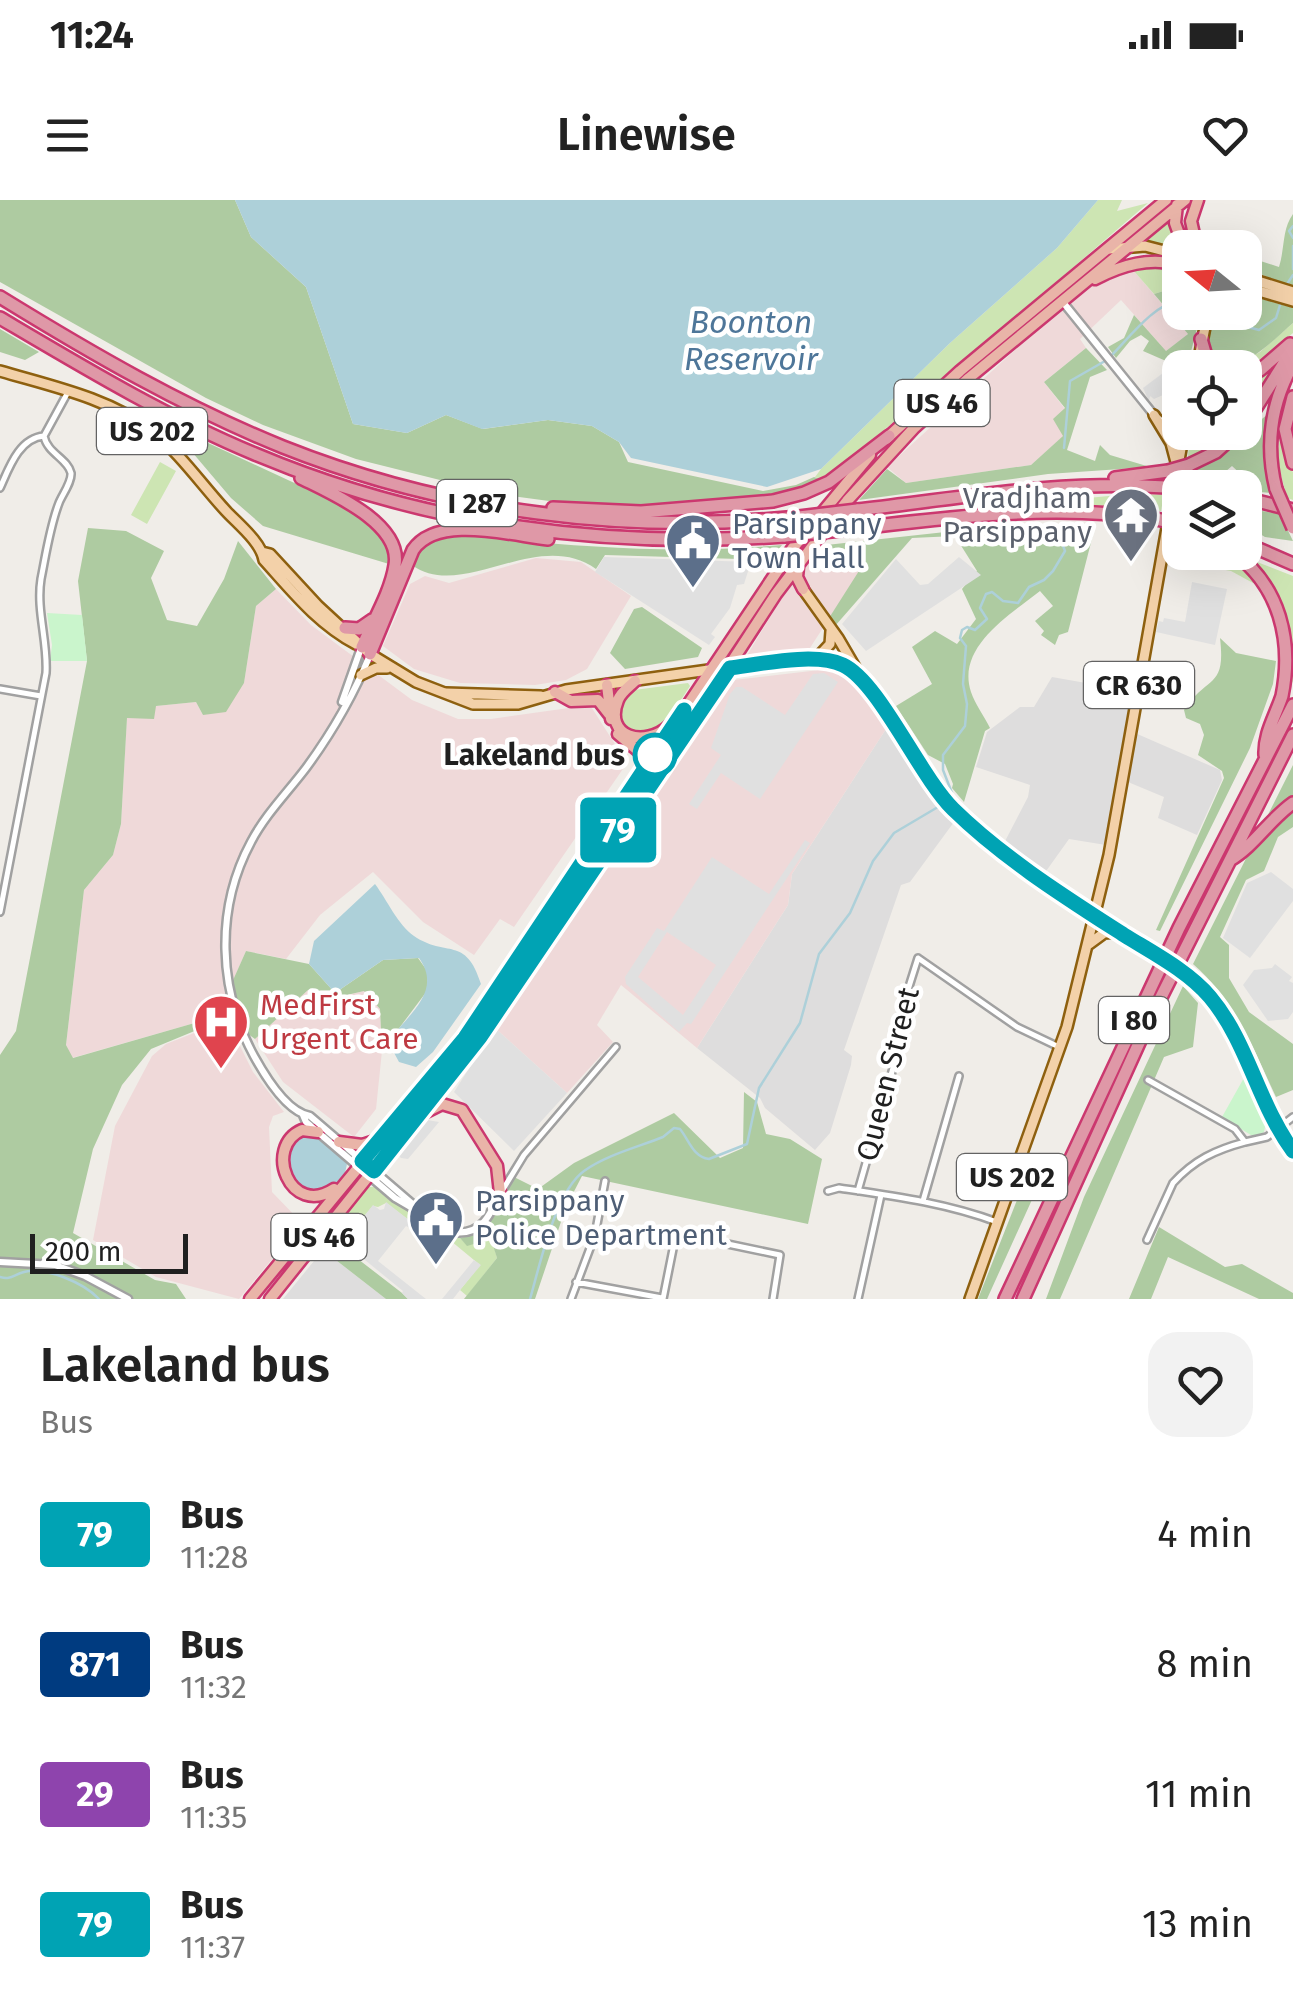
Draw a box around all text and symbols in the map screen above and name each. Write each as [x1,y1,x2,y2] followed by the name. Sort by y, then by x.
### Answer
[50,12,134,58] text: 11:24
[40,108,95,163] icon: menu
[557,108,736,162] text: Linewise
[1198,108,1253,163] icon: heart
[1162,230,1262,330] north arrow
[1162,230,1262,570] map controls
[684,303,820,378] water label: Boonton Reservoir
[1162,350,1262,450] button: locate
[894,380,990,426] road number: US 46
[97,408,207,454] road number: US 202
[1162,470,1262,570] button: layers
[437,480,517,526] road number: I 287
[943,480,1092,550] place label: Vradjham Parsippany
[1101,485,1161,564] temple icon: Vradjham Parsippany
[732,506,882,576] place label: Parsippany Town Hall
[663,511,723,590] public building icon: Parsippany Town Hall
[1084,662,1194,708] road number: CR 630
[634,734,676,776] marker: Lakeland bus
[444,737,625,773] place label: Lakeland bus
[573,798,663,862] line badge: 79
[600,809,636,851] text: 79
[849,983,927,1165] street label: Queen Street
[260,987,419,1057] place label: MedFirst Urgent Care
[191,992,251,1071] hospital icon: MedFirst Urgent Care
[1099,997,1169,1043] road number: I 80
[957,1154,1067,1200] road number: US 202
[475,1183,727,1253] place label: Parsippany Police Department
[406,1188,466,1267] public building icon: Parsippany Police Department
[272,1214,366,1260] road number: US 46
[30,1229,188,1274] scale bar
[45,1235,122,1268] text: 200 m
[1148,1332,1253,1437] button: heart
[40,1336,330,1394] text: Lakeland bus
[40,1403,93,1441] text: Bus
[180,1492,244,1538] text: Bus
[1157,1511,1253,1557] text: 4 min
[77,1513,113,1555] text: 79
[180,1538,248,1576] text: 11:28
[180,1622,244,1668] text: Bus
[1156,1641,1253,1687] text: 8 min
[69,1643,121,1685] text: 871
[180,1668,247,1706] text: 11:32
[180,1752,244,1798] text: Bus
[1145,1771,1253,1817] text: 11 min
[76,1773,114,1815] text: 29
[180,1798,247,1836] text: 11:35
[180,1882,244,1928] text: Bus
[1142,1901,1253,1947] text: 13 min
[77,1903,113,1945] text: 79
[180,1928,245,1966] text: 11:37

